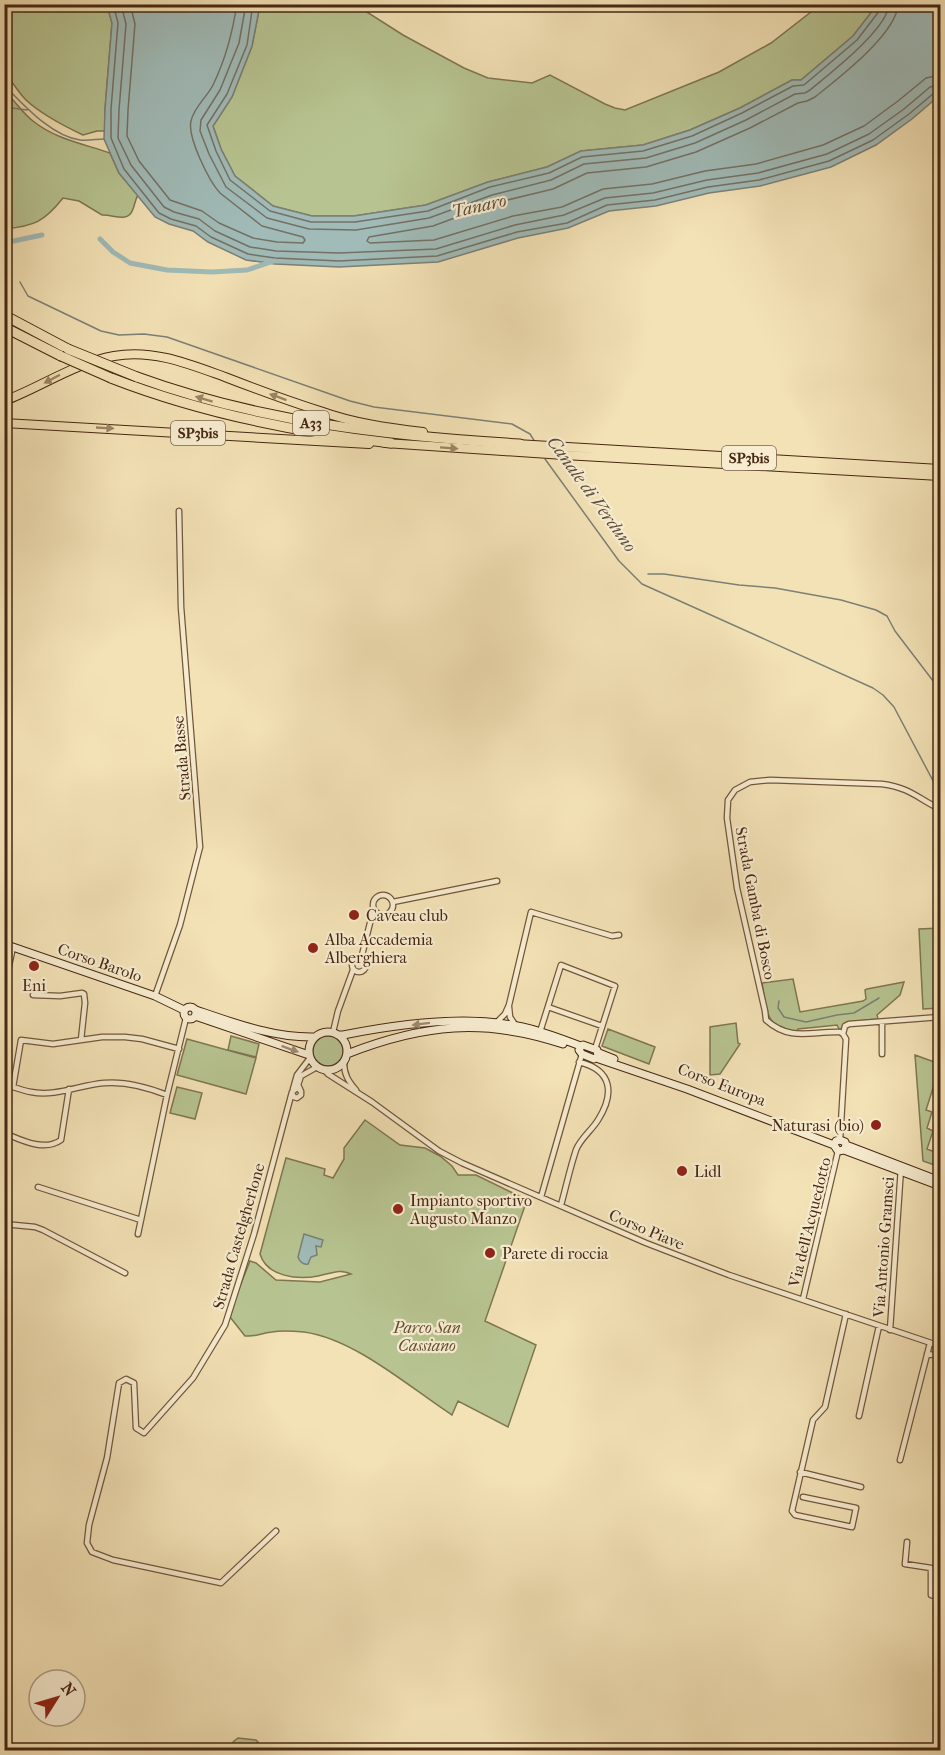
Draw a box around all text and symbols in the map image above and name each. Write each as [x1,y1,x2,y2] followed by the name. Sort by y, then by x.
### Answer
[450,190,509,223] water label: Tanaro
[44,375,61,384] one-way arrow
[269,391,287,401] one-way arrow
[195,394,213,403] one-way arrow
[293,411,329,435] road number: A33
[171,421,225,445] road number: SP3bis
[95,424,114,433] one-way arrow
[543,432,641,556] water label: Canale di Verduno
[440,443,459,453] one-way arrow
[722,446,776,470] road number: SP3bis
[168,715,195,801] street label: Strada Basse
[731,825,780,981] street label: Strada Gamba di Bosco
[366,906,448,925] place label: Caveau club
[347,908,361,922] marker: Caveau club
[324,930,433,967] place label: Alba Accademia Alberghiera
[55,939,145,986] street label: Corso Barolo
[306,941,320,955] marker: Alba Accademia Alberghiera
[27,959,41,973] marker: Eni
[22,976,46,995] place label: Eni
[411,1019,430,1029] one-way arrow
[281,1044,299,1054] one-way arrow
[675,1059,769,1110] street label: Corso Europa
[772,1116,864,1135] place label: Naturasi (bio)
[869,1118,883,1132] marker: Naturasi (bio)
[784,1155,835,1290] street label: Via dell'Acquedotto
[209,1161,268,1311] street label: Strada Castelgherlone
[694,1162,722,1181] place label: Lidl
[675,1164,689,1178] marker: Lidl
[869,1176,898,1319] street label: Via Antonio Gramsci
[409,1191,532,1228] place label: Impianto sportivo Augusto Manzo
[391,1202,405,1216] marker: Impianto sportivo Augusto Manzo
[606,1205,687,1254] street label: Corso Piave
[502,1244,609,1263] place label: Parete di roccia
[483,1246,497,1260] marker: Parete di roccia
[392,1318,461,1355] park label: Parco San Cassiano
[27,1668,87,1728] north arrow
[57,1679,80,1701] text: N

